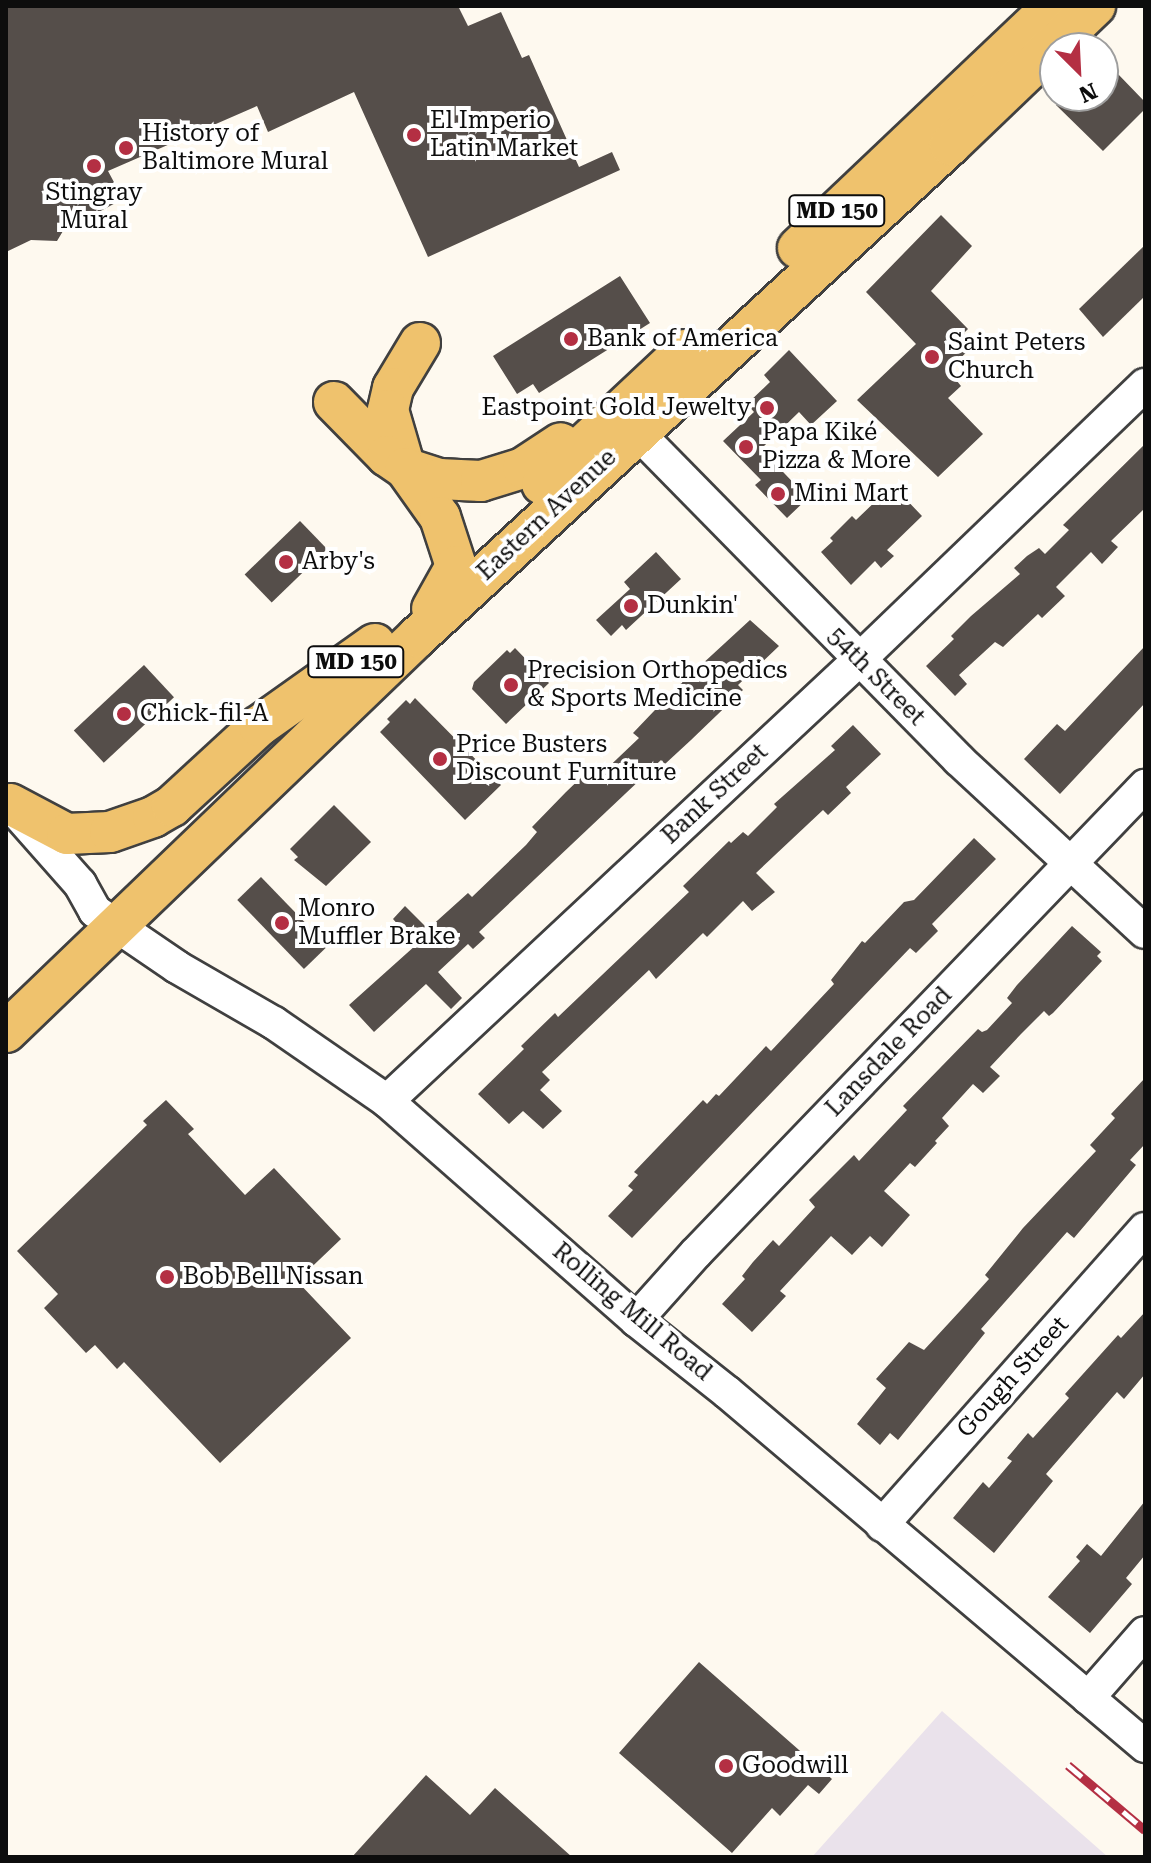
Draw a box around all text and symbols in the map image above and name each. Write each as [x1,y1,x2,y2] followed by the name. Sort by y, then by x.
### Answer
[1039,32,1119,112] north arrow
[1075,78,1101,107] text: N
[430,107,578,163] place label: El Imperio Latin Market
[142,120,328,176] place label: History of Baltimore Mural
[405,126,423,144] marker: El Imperio Latin Market
[117,139,135,157] marker: History of Baltimore Mural
[85,157,103,175] marker: Stingray Mural
[46,179,142,235] place label: Stingray Mural
[787,193,887,229] road number: MD 150
[587,325,778,353] place label: Bank of America
[948,329,1085,385] place label: Saint Peters Church
[562,330,580,348] marker: Bank of America
[923,348,941,366] marker: Saint Peters Church
[482,394,751,422] place label: Eastpoint Gold Jewelty
[758,399,776,417] marker: Eastpoint Gold Jewelty
[762,419,911,475] place label: Papa Kiké Pizza & More
[737,438,755,456] marker: Papa Kiké Pizza & More
[472,443,622,587] street label: Eastern Avenue
[794,480,909,508] place label: Mini Mart
[769,485,787,503] marker: Mini Mart
[302,548,375,576] place label: Arby's
[277,553,295,571] marker: Arby's
[647,592,738,620] place label: Dunkin'
[622,597,640,615] marker: Dunkin'
[821,622,931,732] street label: 54th Street
[306,644,406,680] road number: MD 150
[527,657,787,713] place label: Precision Orthopedics & Sports Medicine
[502,676,520,694] marker: Precision Orthopedics & Sports Medicine
[140,700,269,728] place label: Chick-fil-A
[115,705,133,723] marker: Chick-fil-A
[456,731,676,787] place label: Price Busters Discount Furniture
[656,738,774,850] street label: Bank Street
[431,750,449,768] marker: Price Busters Discount Furniture
[298,895,455,951] place label: Monro Muffler Brake
[273,914,291,932] marker: Monro Muffler Brake
[820,981,958,1123] street label: Lansdale Road
[546,1237,718,1387] street label: Rolling Mill Road
[183,1263,364,1291] place label: Bob Bell Nissan
[158,1268,176,1286] marker: Bob Bell Nissan
[951,1311,1075,1443] street label: Gough Street
[742,1752,848,1780] place label: Goodwill
[717,1757,735,1775] marker: Goodwill

